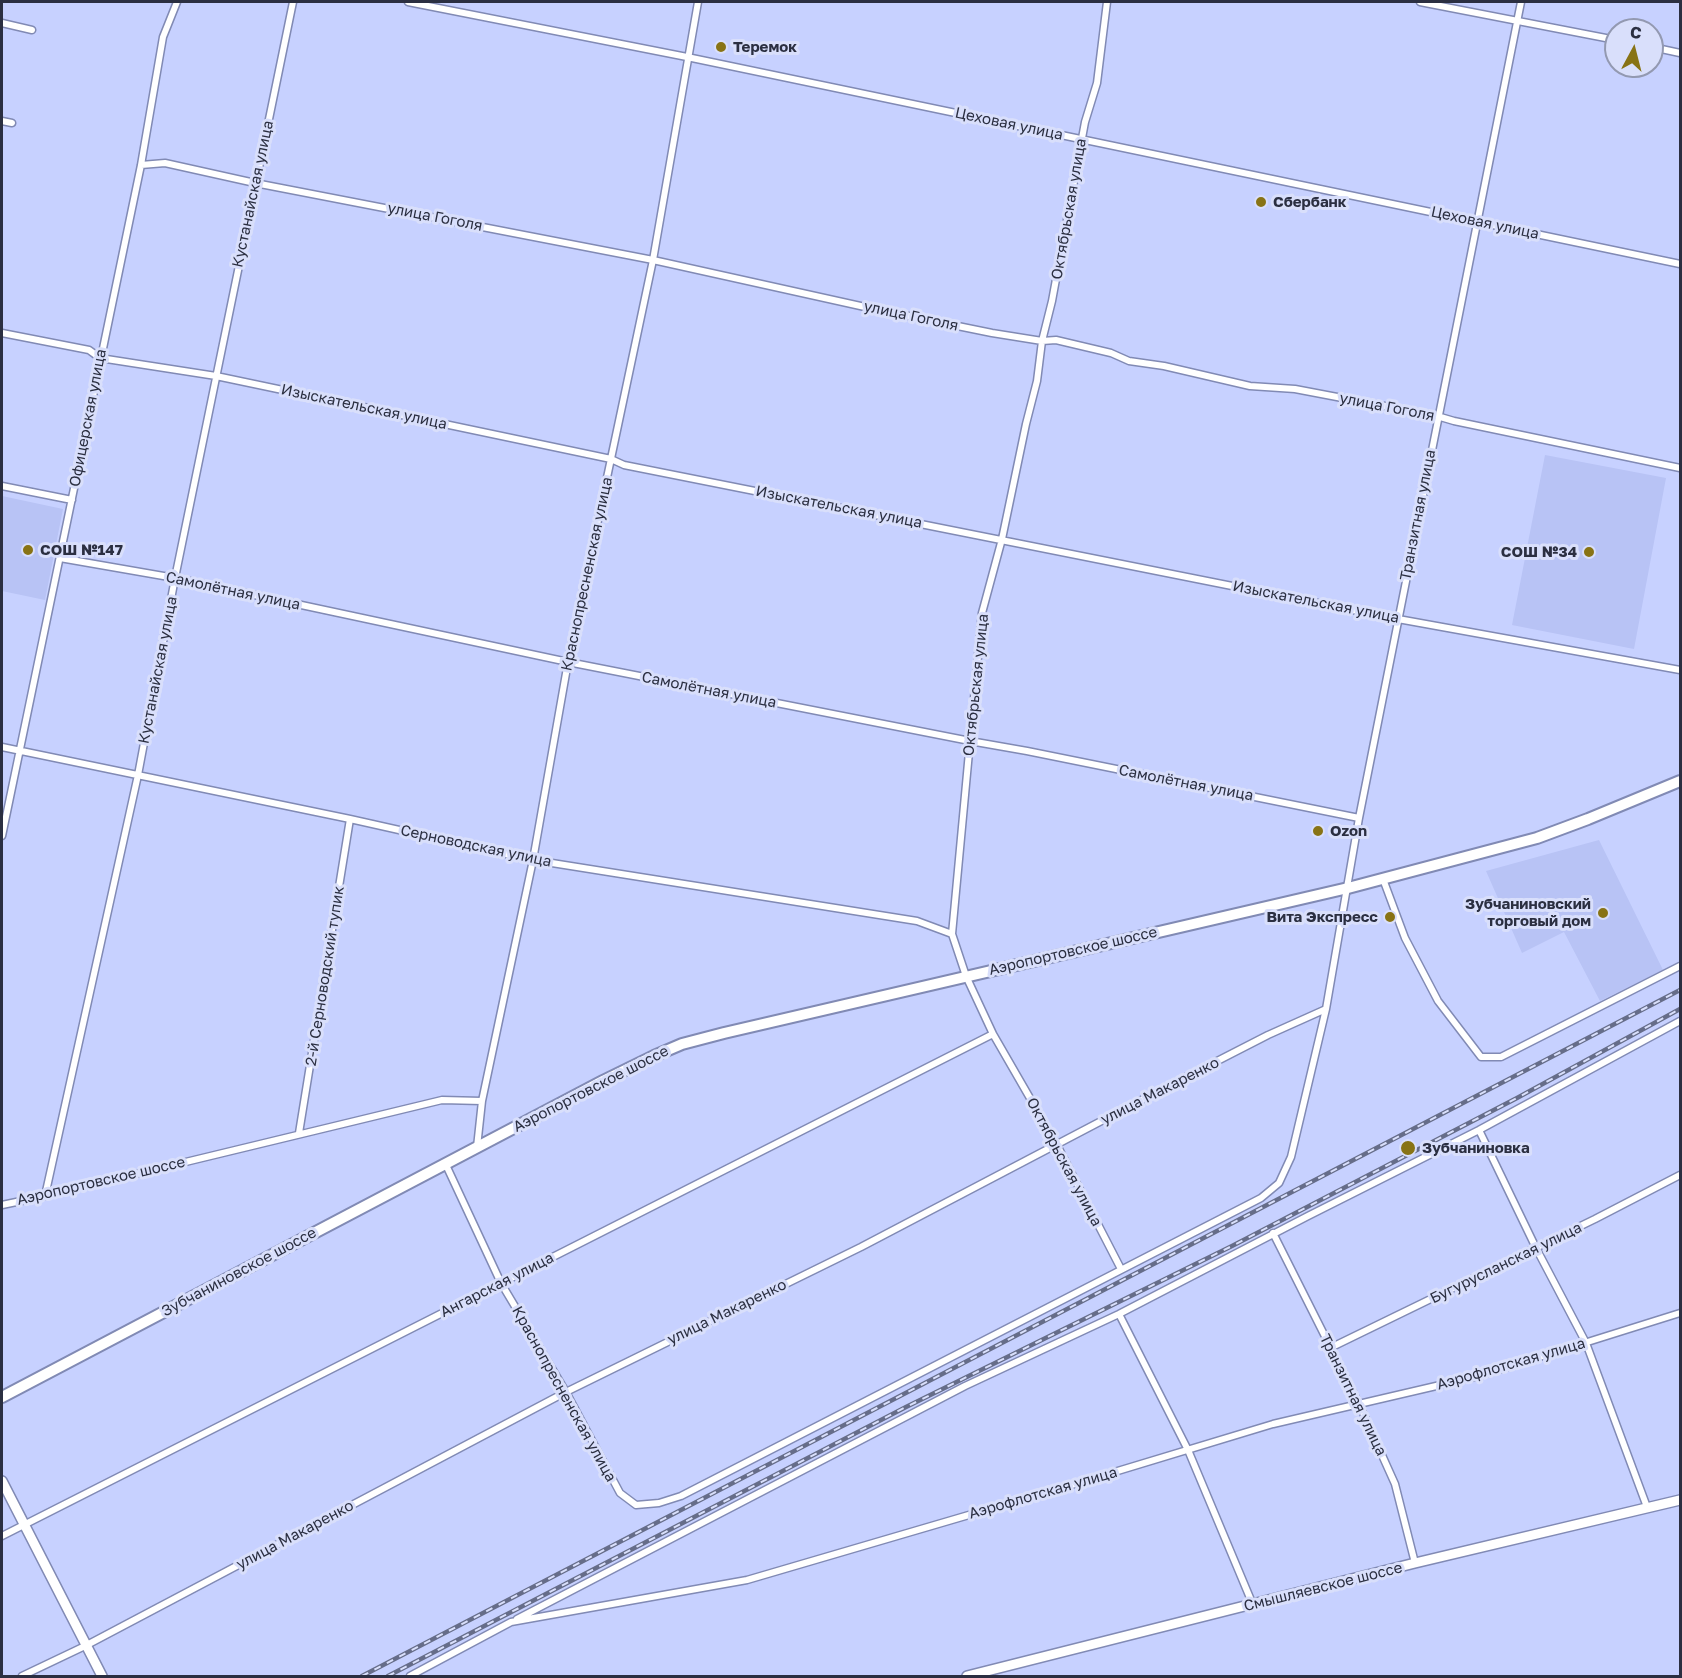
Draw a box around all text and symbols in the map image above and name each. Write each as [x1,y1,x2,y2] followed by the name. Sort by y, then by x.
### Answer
[1604,18,1664,78] north arrow
[1629,22,1643,43] text: С
[733,38,797,56] place label: Теремок
[714,40,728,54] marker: Теремок
[953,104,1065,144] street label: Цеховая улица
[229,119,277,269] street label: Кустанайская улица
[1048,137,1090,281] street label: Октябрьская улица
[1273,193,1346,211] place label: Сбербанк
[1254,195,1268,209] marker: Сбербанк
[386,199,484,235] street label: улица Гоголя
[1429,203,1541,243] street label: Цеховая улица
[862,297,960,335] street label: улица Гоголя
[66,348,110,488] street label: Офицерская улица
[279,381,449,433] street label: Изыскательская улица
[1338,389,1436,425] street label: улица Гоголя
[1396,448,1440,582] street label: Транзитная улица
[558,475,616,673] street label: Краснопресненская улица
[754,482,924,532] street label: Изыскательская улица
[40,541,123,559] place label: СОШ №147
[21,543,35,557] marker: СОШ №147
[1501,543,1577,561] place label: СОШ №34
[1582,545,1596,559] marker: СОШ №34
[164,568,302,614] street label: Самолётная улица
[1231,577,1401,627] street label: Изыскательская улица
[135,595,181,745] street label: Кустанайская улица
[960,613,992,757] street label: Октябрьская улица
[640,668,778,712] street label: Самолётная улица
[1117,761,1255,805] street label: Самолётная улица
[399,821,553,871] street label: Серноводская улица
[1330,822,1367,840] place label: Ozon
[1311,824,1325,838] marker: Ozon
[302,885,348,1067] street label: 2-й Серноводский тупик
[1465,895,1591,930] place label: Зубчаниновский торговый дом
[1596,906,1610,920] marker: Зубчаниновский торговый дом
[1266,908,1378,926] place label: Вита Экспресс
[1383,910,1397,924] marker: Вита Экспресс
[987,923,1159,979] street label: Аэропортовское шоссе
[510,1042,672,1136] street label: Аэропортовское шоссе
[1098,1053,1222,1129] street label: улица Макаренко
[1022,1095,1106,1229] street label: Октябрьская улица
[1399,1139,1417,1157] marker: Зубчаниновка
[1422,1139,1530,1157] place label: Зубчаниновка
[15,1153,187,1209] street label: Аэропортовское шоссе
[1427,1218,1585,1308] street label: Бугурусланская улица
[159,1224,319,1320] street label: Зубчаниновское шоссе
[437,1249,557,1321] street label: Ангарская улица
[664,1275,790,1349] street label: улица Макаренко
[508,1303,620,1485] street label: Краснопресненская улица
[1316,1331,1390,1459] street label: Транзитная улица
[1435,1334,1587,1394] street label: Аэрофлотская улица
[967,1463,1119,1523] street label: Аэрофлотская улица
[233,1496,357,1574] street label: улица Макаренко
[1242,1559,1404,1615] street label: Смышляевское шоссе

